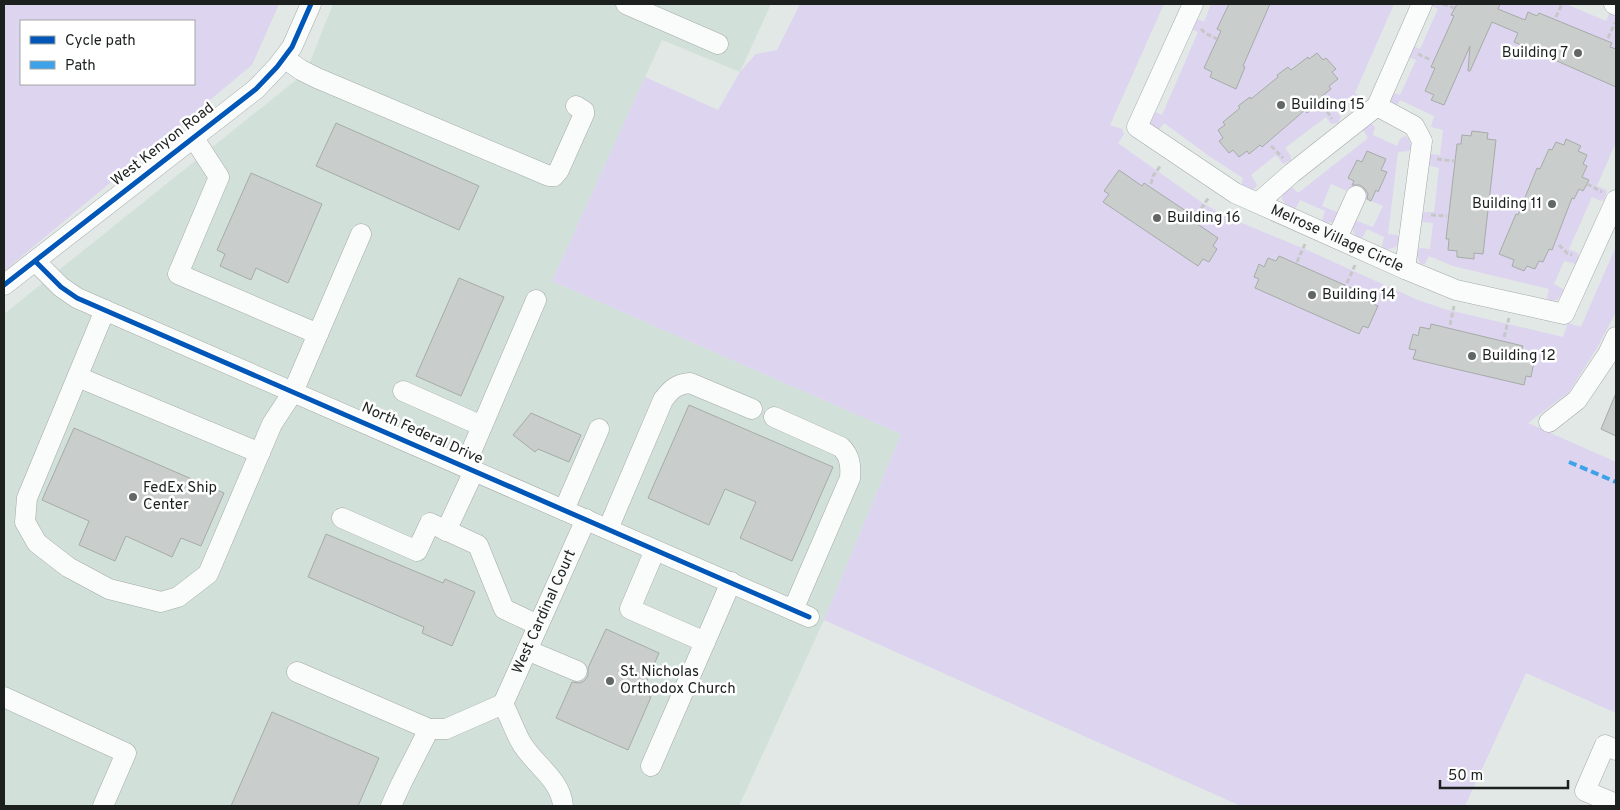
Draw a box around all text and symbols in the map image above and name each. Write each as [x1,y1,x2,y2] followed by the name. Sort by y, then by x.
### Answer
[20,20,195,85] legend
[65,32,136,51] text: Cycle path
[1502,44,1568,63] place label: Building 7
[1572,47,1584,59] marker: Building 7
[65,57,96,76] text: Path
[1291,96,1365,115] place label: Building 15
[108,99,218,191] street label: West Kenyon Road
[1275,99,1287,111] marker: Building 15
[1472,195,1542,214] place label: Building 11
[1546,198,1558,210] marker: Building 11
[1267,201,1406,277] street label: Melrose Village Circle
[1167,209,1240,228] place label: Building 16
[1151,212,1163,224] marker: Building 16
[1322,286,1396,305] place label: Building 14
[1306,289,1318,301] marker: Building 14
[1482,347,1556,366] place label: Building 12
[1466,350,1478,362] marker: Building 12
[358,399,486,469] street label: North Federal Drive
[143,479,217,515] place label: FedEx Ship Center
[127,491,139,503] marker: FedEx Ship Center
[508,547,580,677] street label: West Cardinal Court
[620,663,736,699] place label: St. Nicholas Orthodox Church
[604,675,616,687] marker: St. Nicholas Orthodox Church
[1440,758,1568,790] scale bar
[1448,767,1483,786] text: 50 m

